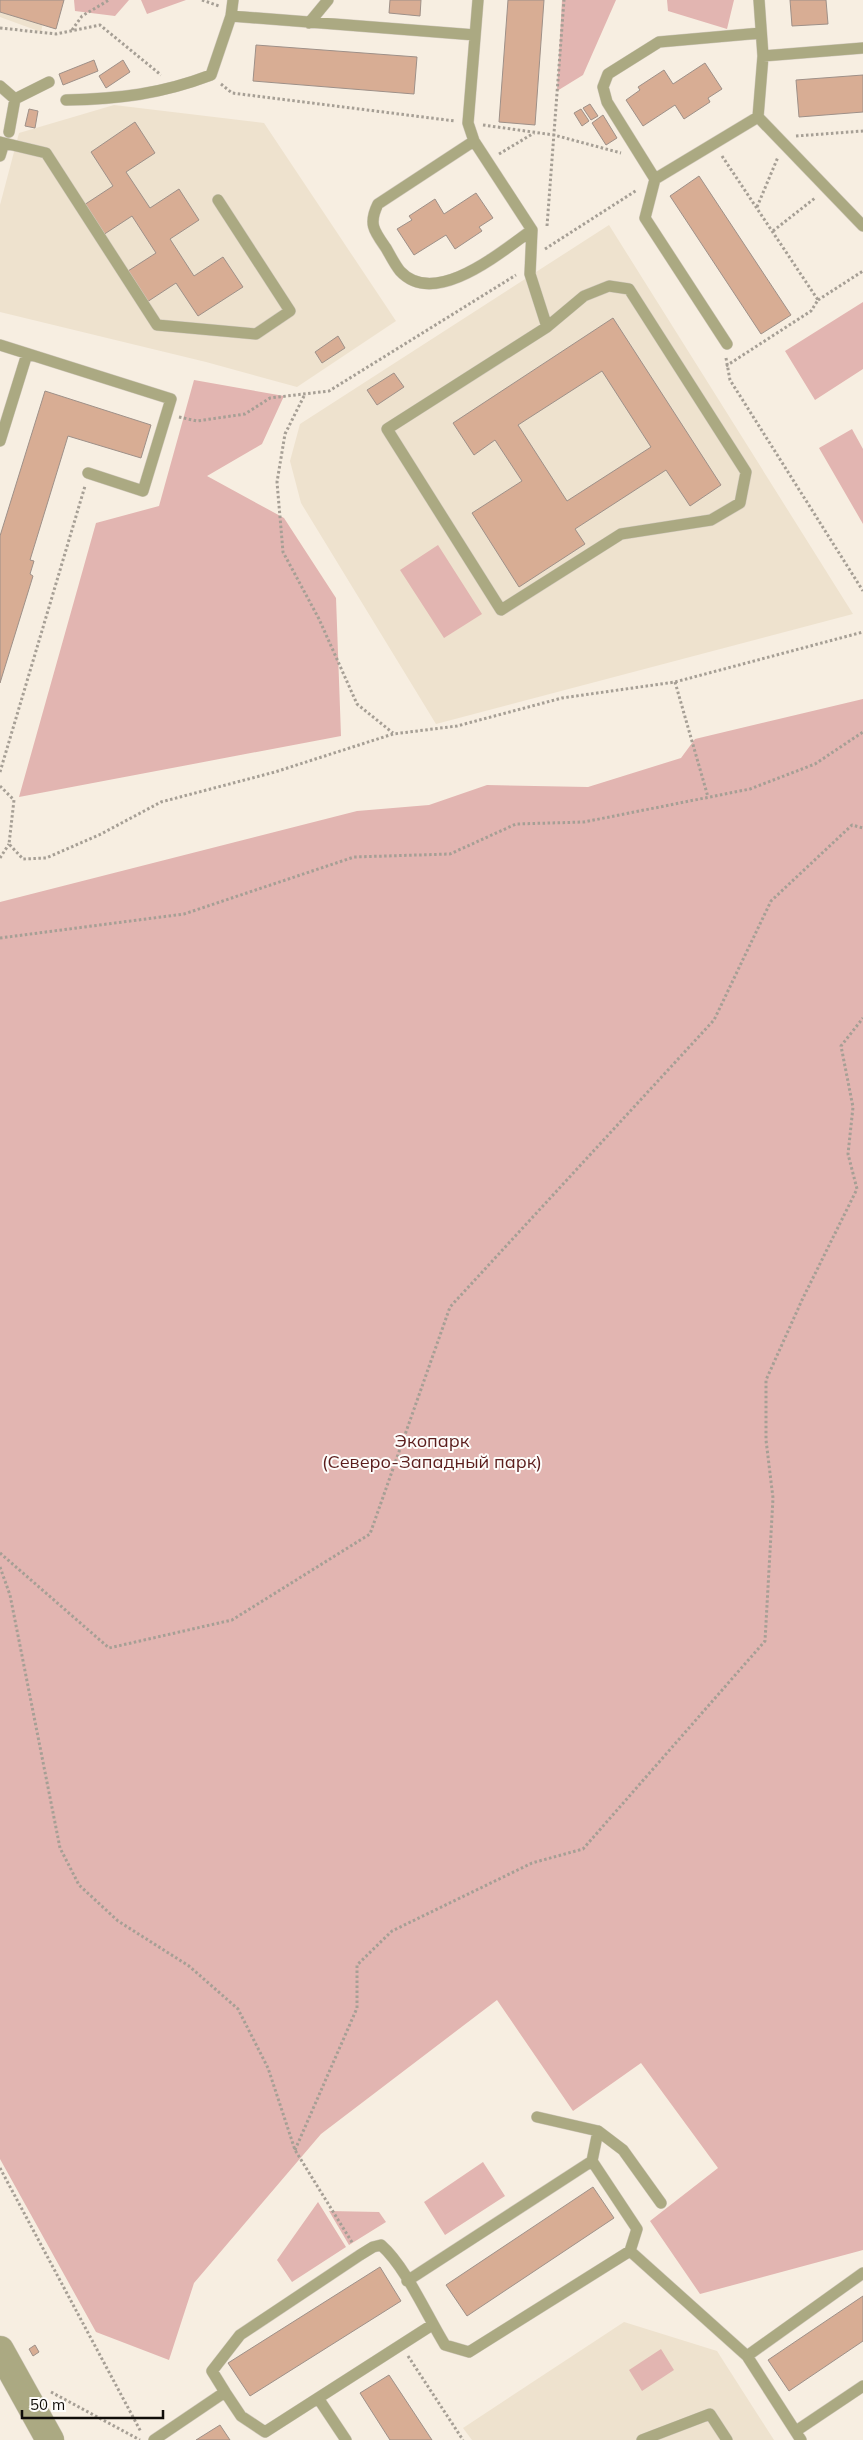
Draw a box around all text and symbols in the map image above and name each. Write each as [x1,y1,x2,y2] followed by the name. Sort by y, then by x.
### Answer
[322,1429,542,1473] park label: Экопарк (Северо-Западный парк)
[22,2388,164,2420] scale bar
[30,2395,65,2414] text: 50 m

